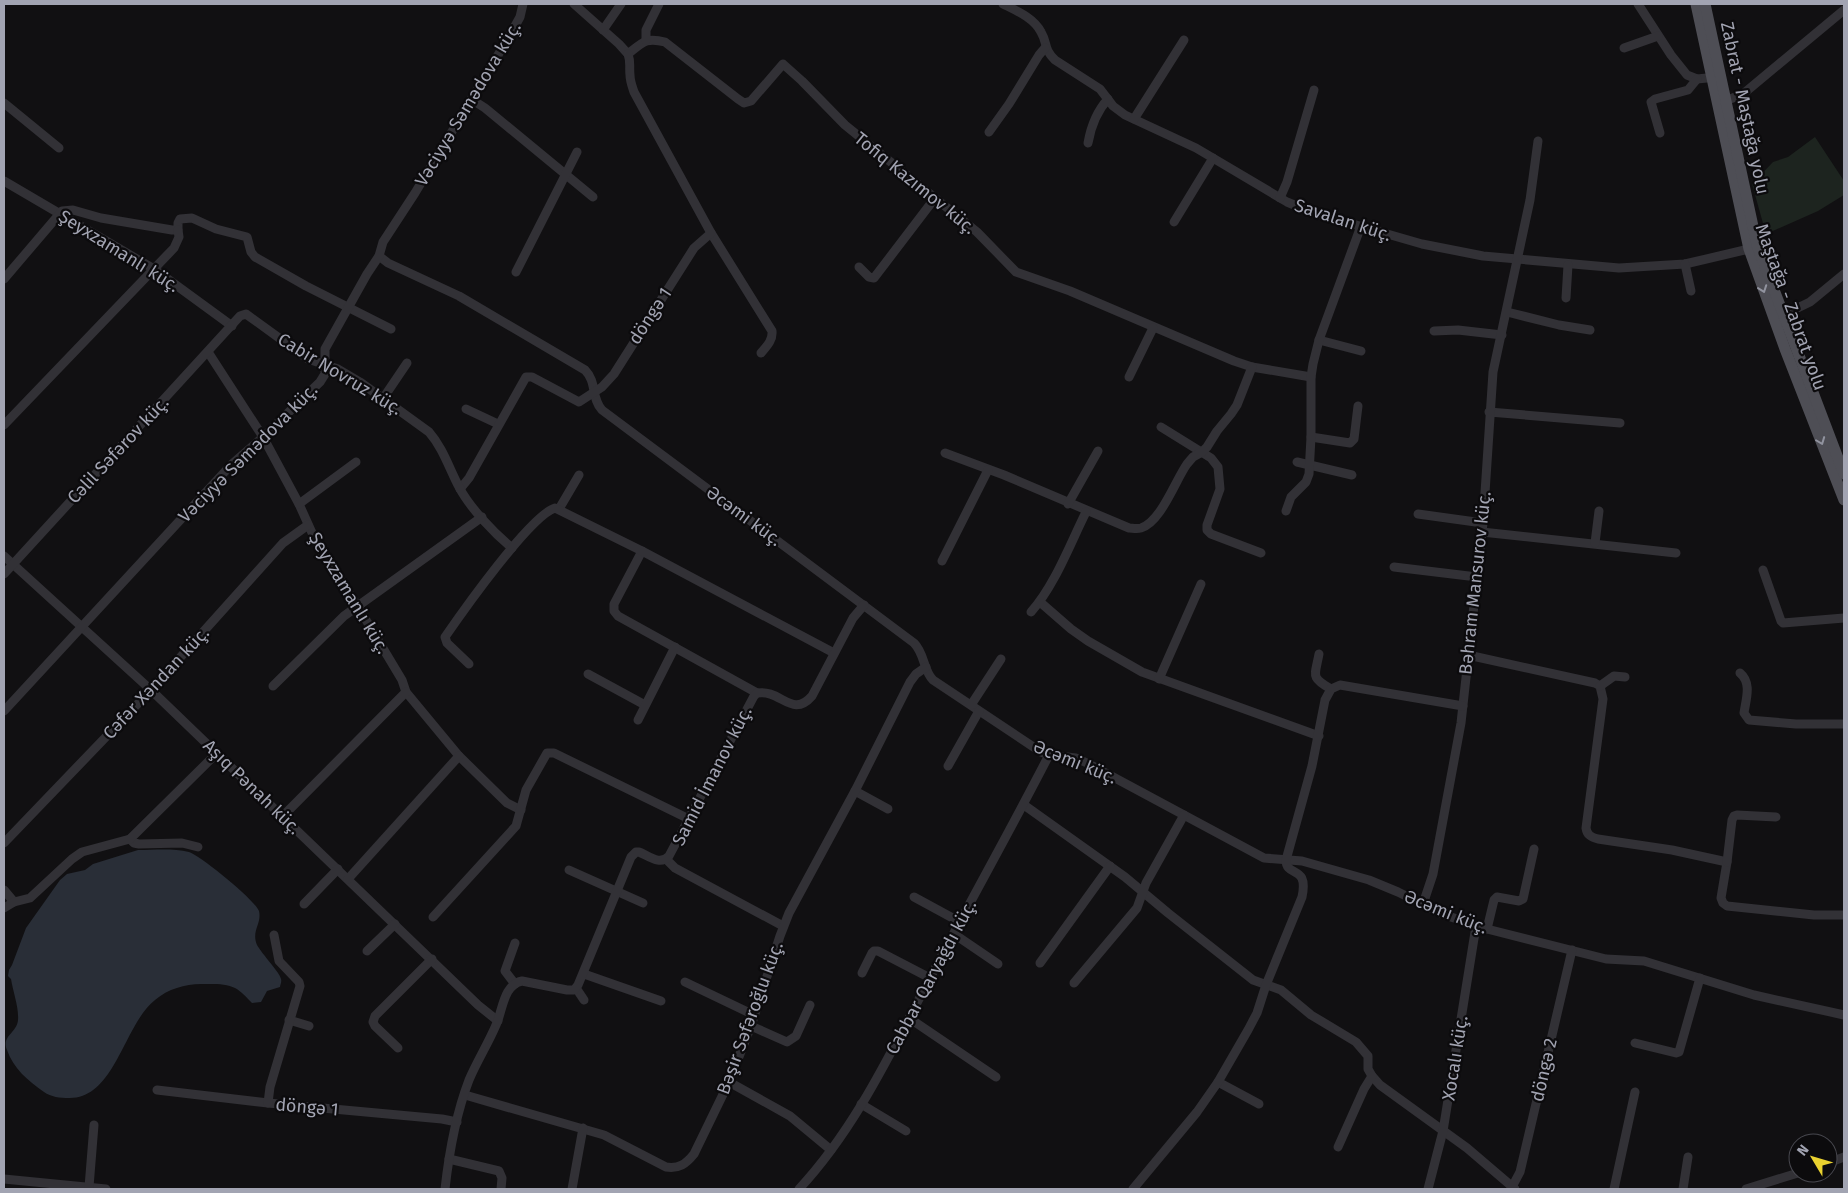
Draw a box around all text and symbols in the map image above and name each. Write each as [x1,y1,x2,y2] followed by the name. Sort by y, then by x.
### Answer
[410,18,526,190] street label: Vəciyyə Səmədova küç.
[1716,20,1774,196] street label: Zabrat - Maştağa yolu
[850,127,980,239] street label: Tofiq Kazımov küç.
[1292,194,1394,246] street label: Savalan küç.
[55,205,183,297] street label: Şeyxzamanlı küç.
[1751,221,1831,393] street label: Maştağa - Zabrat yolu
[623,283,677,349] street label: döngə 1
[1757,285,1767,293] one-way arrow
[274,328,406,420] street label: Cabir Novruz küç.
[174,379,322,527] street label: Vəciyyə Səmədova küç.
[63,392,173,508] street label: Cəlil Səfərov küç.
[1815,436,1825,445] one-way arrow
[702,481,786,551] street label: Əcəmi küç.
[1454,490,1496,676] street label: Bəhram Mansurov küç.
[304,528,394,658] street label: Şeyxzamanlı küç.
[98,622,214,744] street label: Cəfər Xəndan küç.
[667,703,757,849] street label: Samid İmanov küç.
[198,735,306,839] street label: Aşıq Pənah küç.
[1030,735,1120,789] street label: Əcəmi küç.
[1401,885,1491,939] street label: Əcəmi küç.
[881,896,981,1058] street label: Cabbar Qaryağdı küç.
[712,938,788,1098] street label: Bəşir Səfəroğlu küç.
[1437,1014,1473,1102] street label: Xocalı küç.
[1526,1036,1562,1104] street label: döngə 2
[274,1093,340,1121] street label: döngə 1
[1788,1133,1838,1183] north arrow
[1794,1141,1813,1159] text: N

